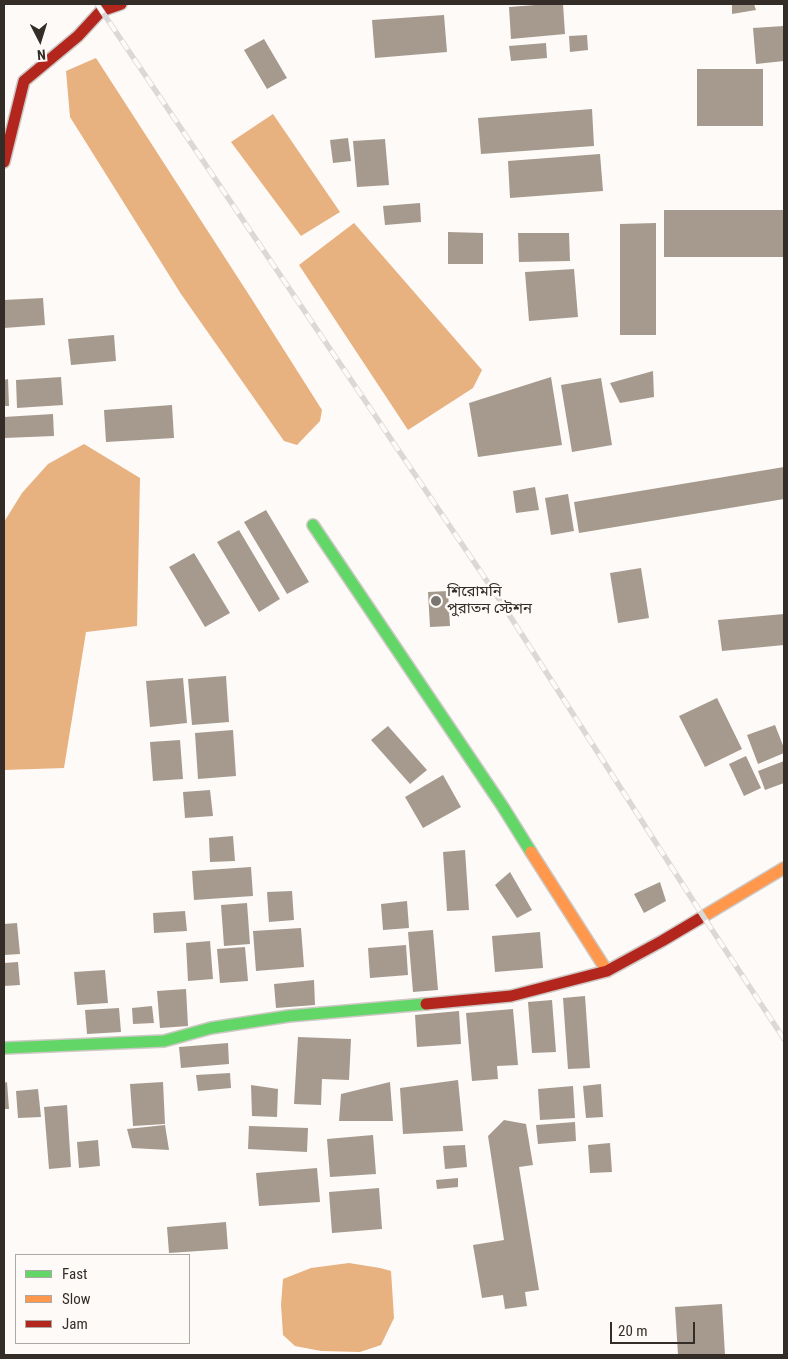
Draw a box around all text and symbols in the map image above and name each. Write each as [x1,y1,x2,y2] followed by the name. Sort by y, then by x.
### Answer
[15,15,65,65] north arrow
[36,47,46,63] text: N
[447,583,532,618] place label: শিরোমনি পুরাতন স্টেশন
[429,594,443,608] marker: শিরোমনি পুরাতন স্টেশন
[15,1254,190,1344] legend
[62,1265,87,1283] text: Fast
[62,1290,91,1308] text: Slow
[613,1312,698,1344] scale bar
[62,1315,88,1333] text: Jam
[618,1322,648,1340] text: 20 m

